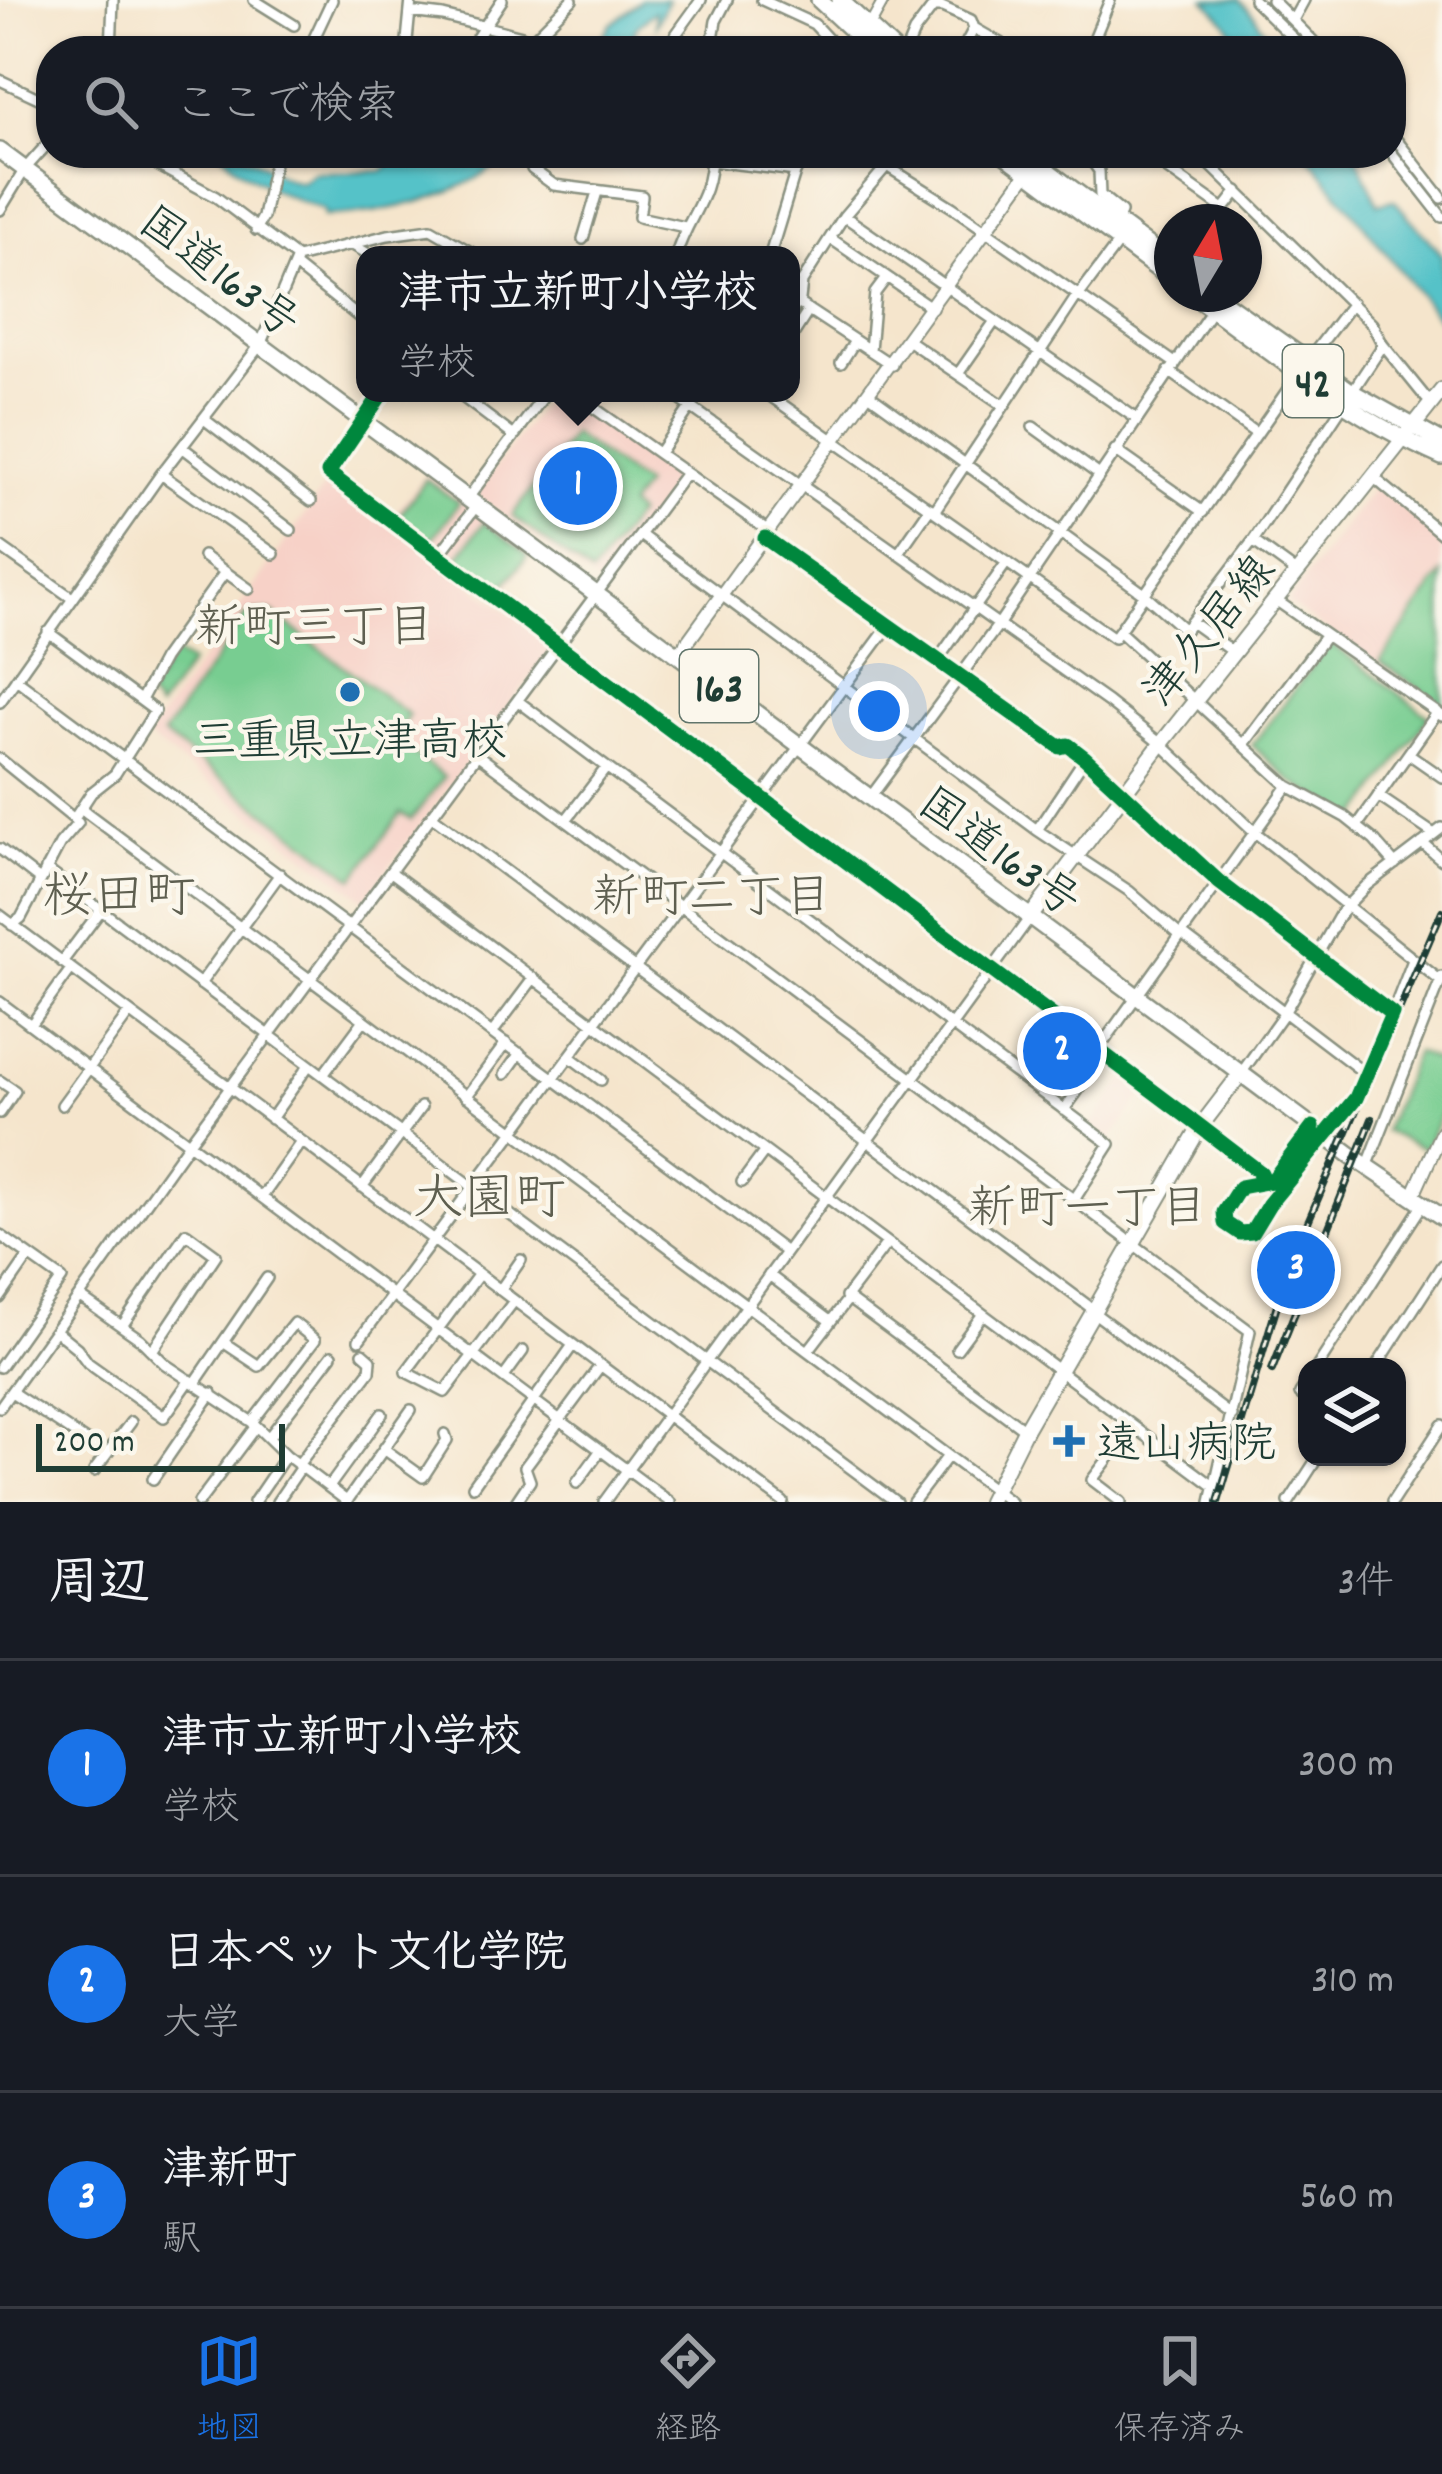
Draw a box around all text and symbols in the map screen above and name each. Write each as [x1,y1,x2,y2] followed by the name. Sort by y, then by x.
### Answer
[36,36,1406,168] search box
[78,69,144,135] icon: search
[174,76,399,140] text: ここで検索
[123,194,311,357] street label: 国道163号
[1154,204,1262,312] north arrow
[356,246,800,402] popup
[398,265,758,329] text: 津市立新町小学校
[398,339,476,394] text: 学校
[1283,345,1343,417] road number: 42
[539,441,617,531] pin: 1
[1131,543,1294,723] street label: 津久居線
[195,597,435,666] district label: 新町三丁目
[680,650,758,722] road number: 163
[337,679,363,705] marker: 三重県立津高校
[849,681,909,741] your location
[192,713,508,777] place label: 三重県立津高校
[902,775,1091,936] street label: 国道163号
[42,865,196,937] district label: 桜田町
[592,867,832,936] district label: 新町二丁目
[1023,1006,1101,1096] pin: 2
[412,1167,566,1239] district label: 大園町
[968,1178,1208,1247] district label: 新町一丁目
[1257,1225,1335,1315] pin: 3
[1298,1358,1406,1466] map controls
[1298,1358,1406,1466] button: layers
[1096,1416,1276,1480] place label: 遠山病院
[36,1418,285,1471] scale bar
[54,1421,135,1468] text: 200 m
[1053,1425,1085,1457] marker: 遠山病院
[48,1551,150,1623] text: 周辺
[1338,1558,1394,1613] text: 3件
[162,1709,522,1773] text: 津市立新町小学校
[83,1740,91,1795] text: 1
[1298,1740,1394,1795] text: 300 m
[162,1783,240,1838] text: 学校
[162,1925,567,1989] text: 日本ペット文化学院
[78,1956,96,2011] text: 2
[1311,1956,1394,2011] text: 310 m
[162,1999,240,2054] text: 大学
[162,2141,297,2205] text: 津新町
[78,2172,96,2227] text: 3
[1300,2172,1394,2227] text: 560 m
[162,2215,201,2270] text: 駅
[196,2328,262,2455] tab: 地図
[655,2328,721,2455] tab: 経路
[1114,2328,1246,2455] tab: 保存済み

